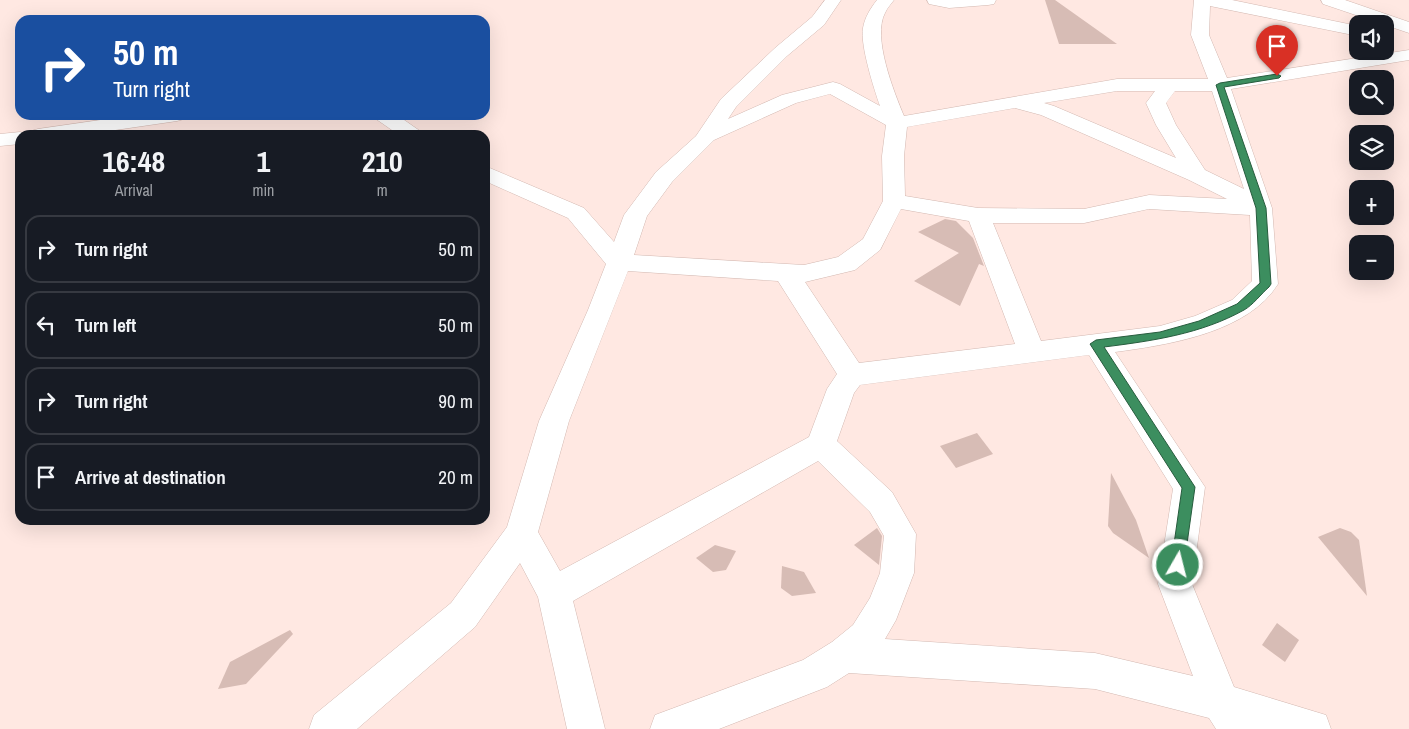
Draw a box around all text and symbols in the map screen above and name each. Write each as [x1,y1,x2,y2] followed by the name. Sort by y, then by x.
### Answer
[1349,15,1394,280] map controls
[1349,15,1394,60] button: sound
[1256,25,1298,76] pin
[113,29,178,76] text: 50 m
[1263,32,1291,60] icon: arrive
[30,35,95,100] icon: right
[1349,70,1394,115] button: search
[113,74,190,104] text: Turn right
[1349,125,1394,170] button: layers
[102,141,165,181] text: 16:48
[257,141,270,181] text: 1
[362,141,403,181] text: 210
[115,179,153,201] text: Arrival
[252,179,274,201] text: min
[377,179,388,201] text: m
[1349,180,1394,225] button: +
[32,235,60,263] icon: right
[1349,235,1394,280] button: −
[75,236,147,262] text: Turn right
[438,236,473,262] text: 50 m
[32,311,60,339] icon: left
[75,312,136,338] text: Turn left
[438,312,473,338] text: 50 m
[32,387,60,415] icon: right
[75,388,147,414] text: Turn right
[438,388,473,414] text: 90 m
[32,463,60,491] icon: arrive
[75,464,226,490] text: Arrive at destination
[438,464,473,490] text: 20 m
[1151,538,1203,590] position arrow

